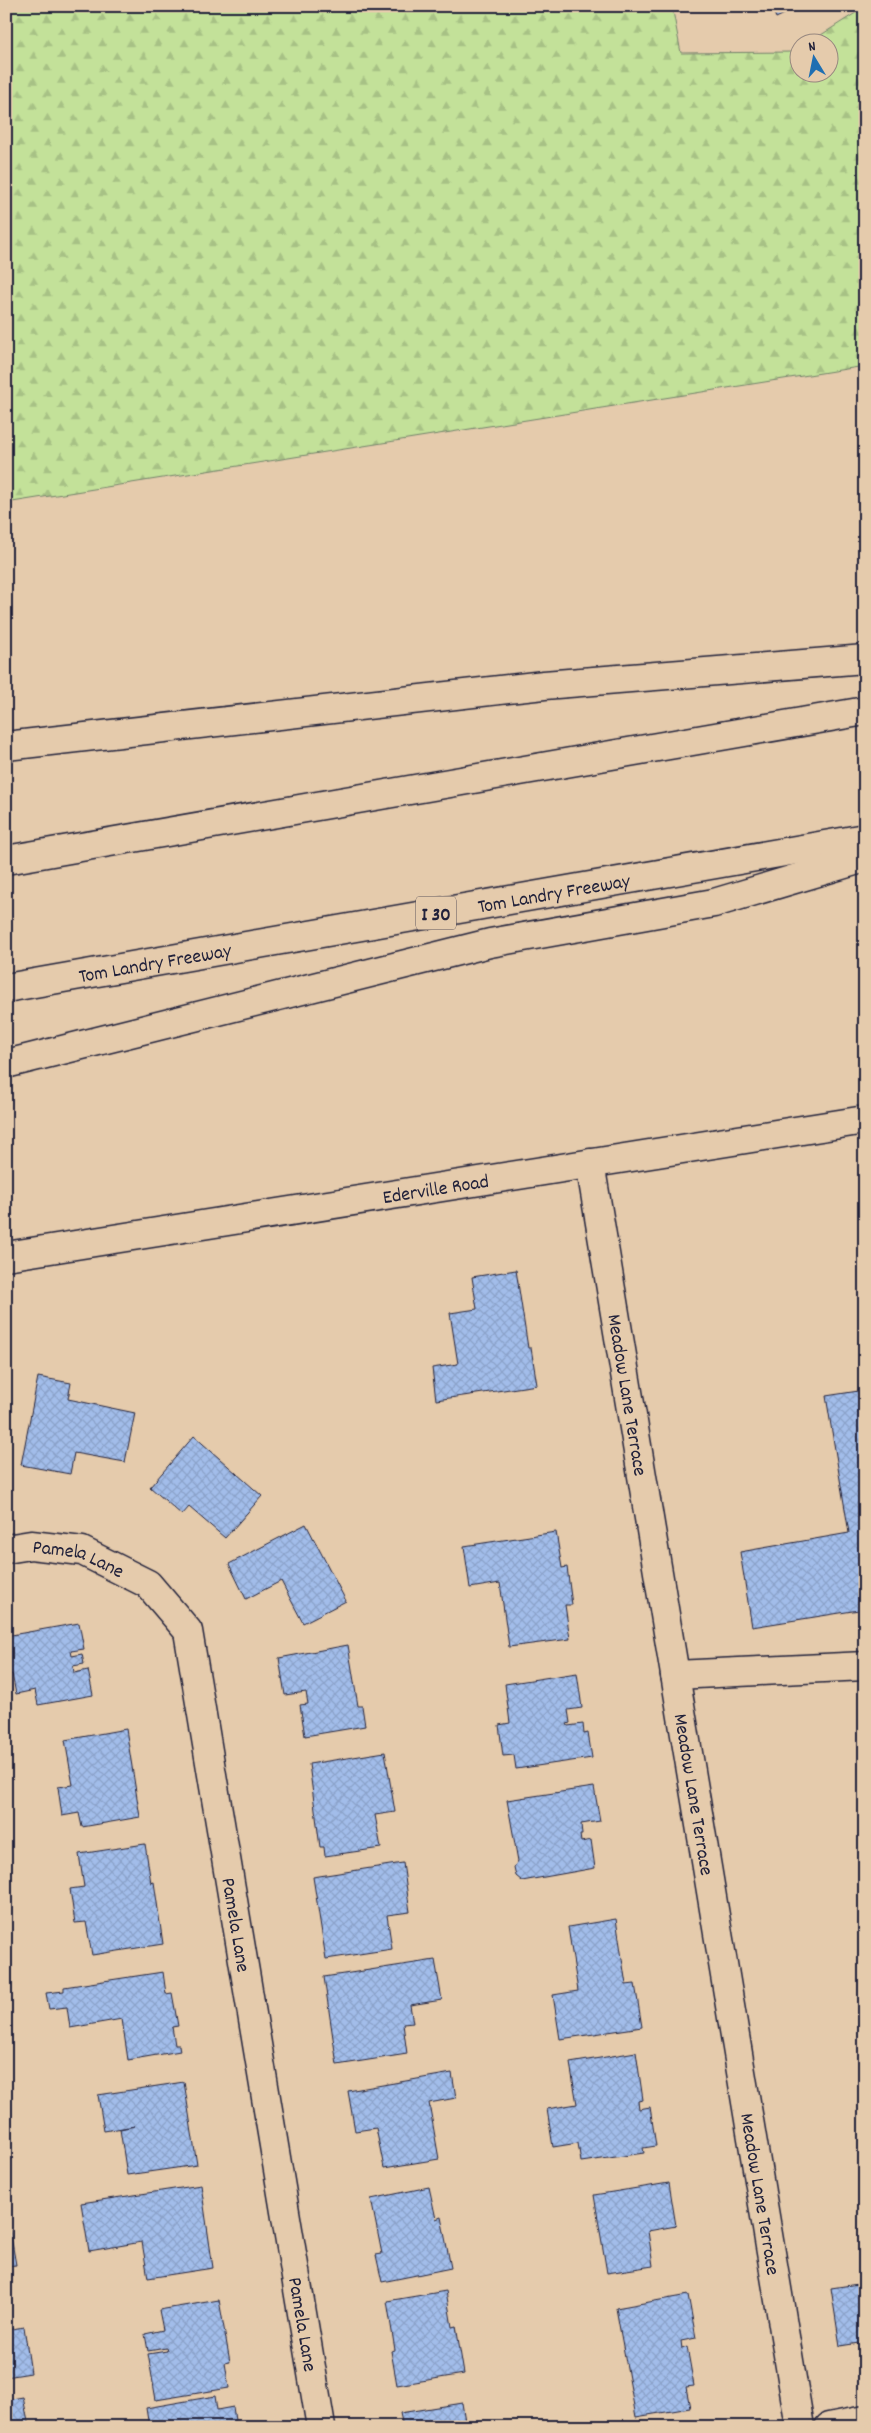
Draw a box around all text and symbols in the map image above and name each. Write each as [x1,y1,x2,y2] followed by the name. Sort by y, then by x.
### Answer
[788,32,838,82] north arrow
[807,37,817,58] text: N
[476,868,633,922] street label: Tom Landry Freeway
[416,896,456,930] road number: I 30
[77,938,234,992] street label: Tom Landry Freeway
[381,1169,491,1213] street label: Ederville Road
[598,1312,653,1479] street label: Meadow Lane Terrace
[31,1534,128,1587] street label: Pamela Lane
[665,1712,719,1878] street label: Meadow Lane Terrace
[212,1876,256,1975] street label: Pamela Lane
[731,2111,786,2278] street label: Meadow Lane Terrace
[279,2275,323,2374] street label: Pamela Lane

